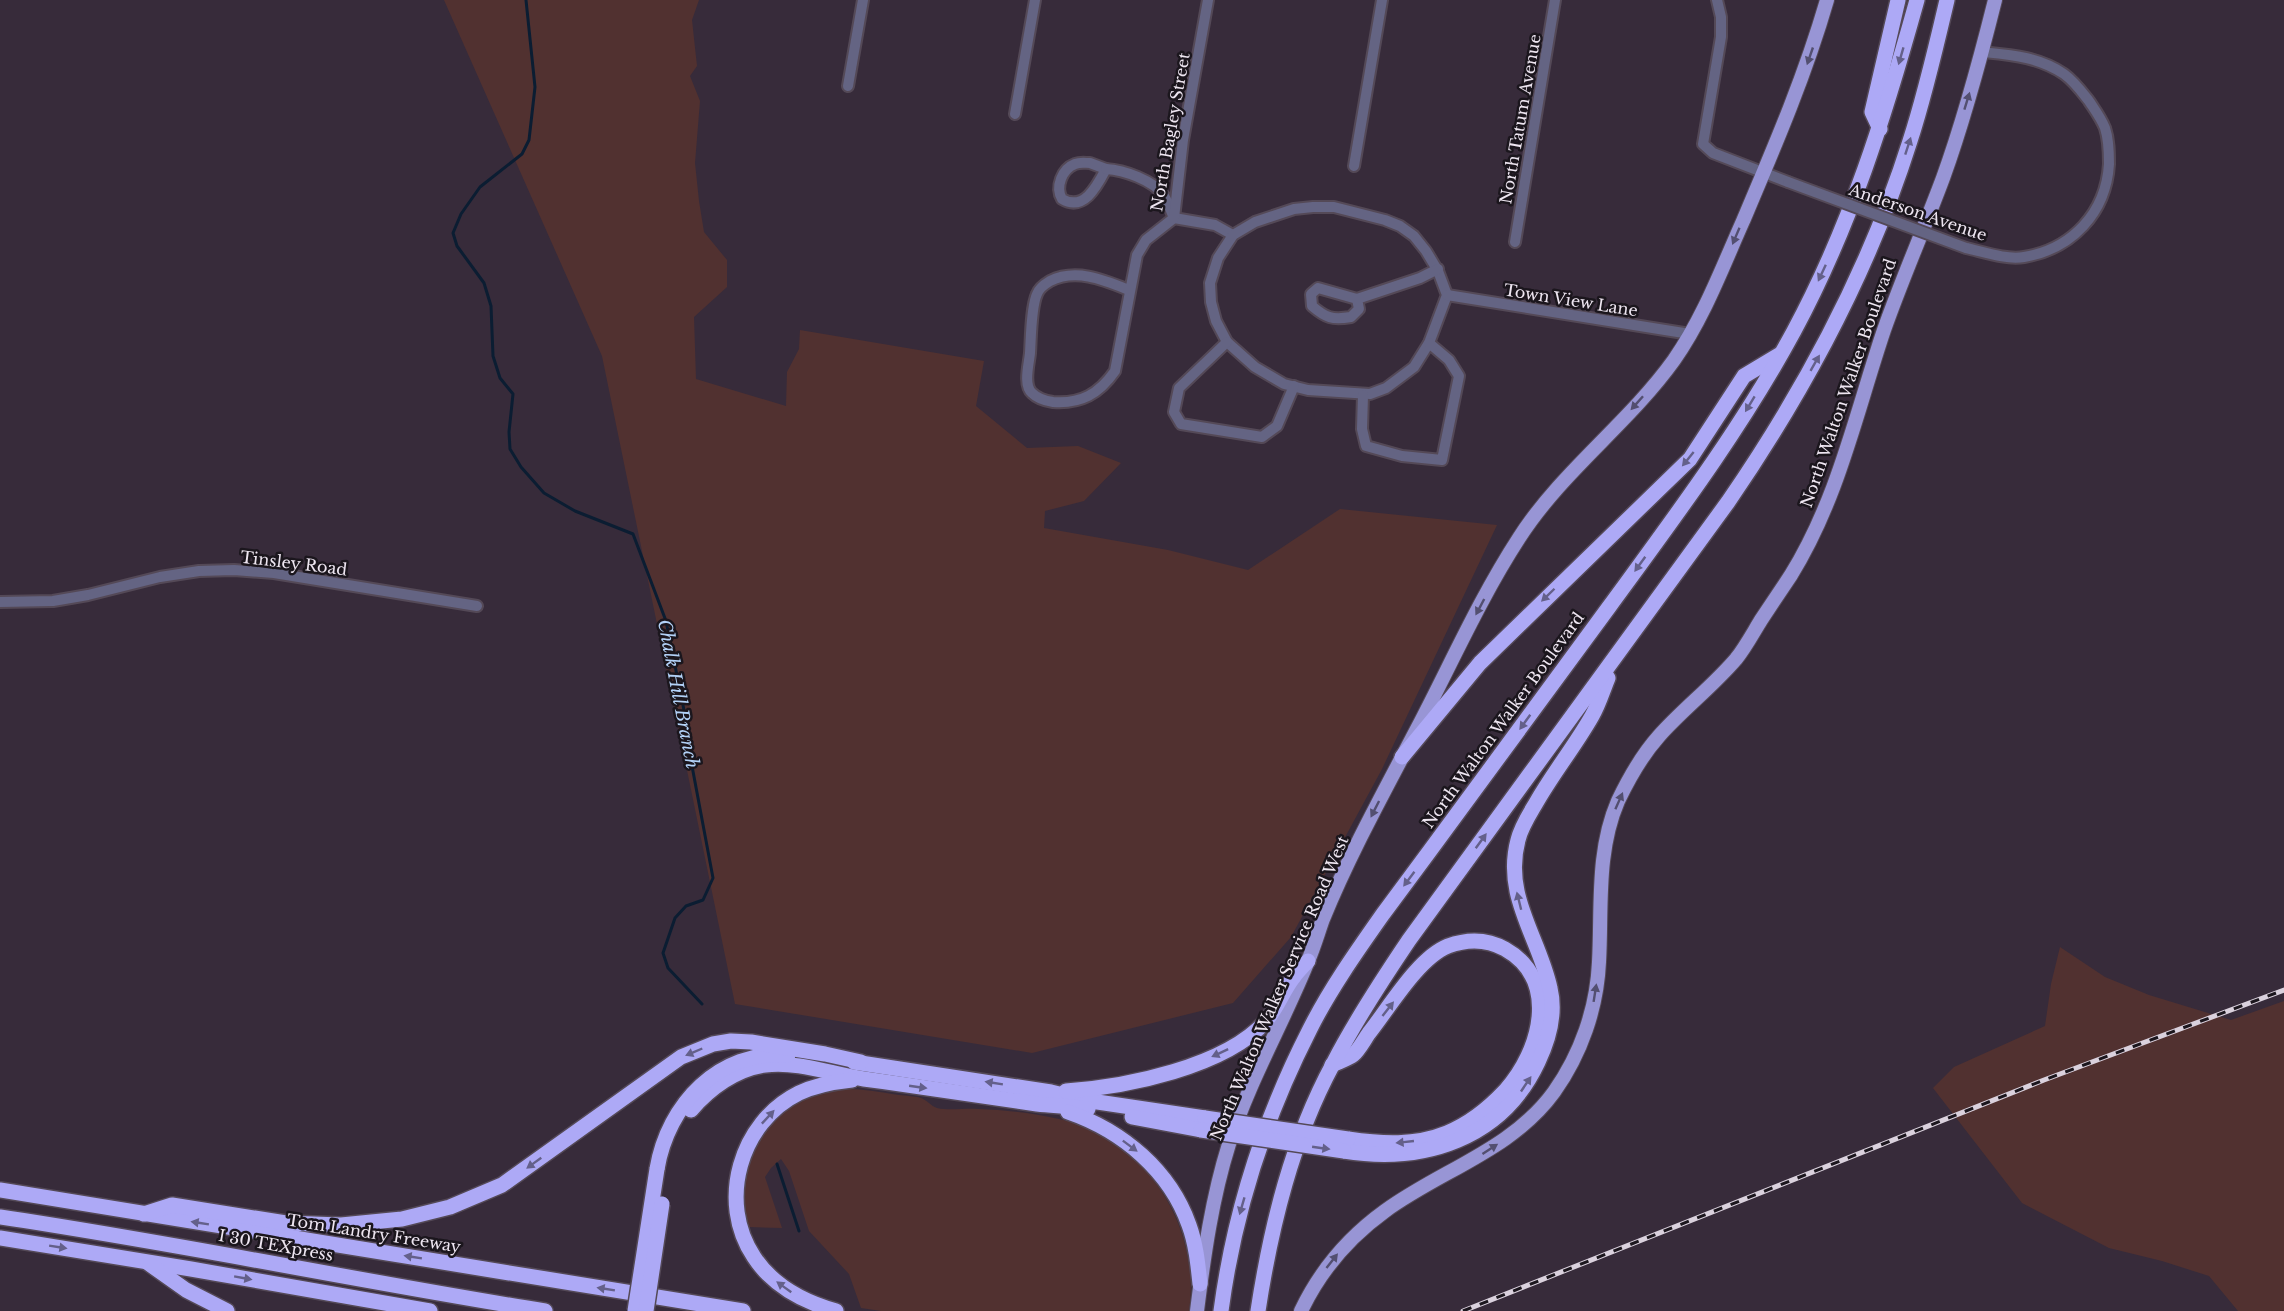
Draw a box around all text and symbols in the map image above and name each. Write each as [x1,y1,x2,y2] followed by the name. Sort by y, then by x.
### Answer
[1495,33,1545,205] street label: North Tatum Avenue
[1805,47,1814,65] one-way arrow
[1896,47,1905,65] one-way arrow
[1146,51,1194,213] street label: North Bagley Street
[1963,92,1972,110] one-way arrow
[1904,137,1914,155] one-way arrow
[1845,179,1990,245] street label: Anderson Avenue
[1731,228,1741,246] one-way arrow
[1796,256,1900,510] street label: North Walton Walker Boulevard
[1818,265,1827,282] one-way arrow
[1503,280,1639,320] street label: Town View Lane
[1810,354,1820,371] one-way arrow
[1631,395,1644,410] one-way arrow
[1745,396,1756,412] one-way arrow
[1682,452,1695,467] one-way arrow
[240,547,349,579] street label: Tinsley Road
[1634,556,1646,572] one-way arrow
[1542,588,1556,602] one-way arrow
[1475,598,1485,615] one-way arrow
[1418,608,1588,832] street label: North Walton Walker Boulevard
[653,617,703,771] water label: Chalk Hill Branch
[1519,714,1531,729] one-way arrow
[1615,792,1624,809] one-way arrow
[1371,801,1380,818] one-way arrow
[1206,833,1352,1143] street label: North Walton Walker Service Road West
[1475,834,1487,850] one-way arrow
[1404,871,1416,886] one-way arrow
[1514,892,1524,910] one-way arrow
[1591,983,1600,1002] one-way arrow
[1382,1001,1395,1017] one-way arrow
[685,1047,702,1056] one-way arrow
[1212,1049,1229,1058] one-way arrow
[1520,1076,1531,1093] one-way arrow
[984,1078,1003,1087] one-way arrow
[909,1082,928,1091] one-way arrow
[761,1110,774,1125] one-way arrow
[1396,1137,1415,1147] one-way arrow
[1121,1140,1137,1152] one-way arrow
[1312,1143,1331,1152] one-way arrow
[1482,1144,1498,1155] one-way arrow
[527,1157,543,1169] one-way arrow
[1237,1197,1246,1215] one-way arrow
[286,1209,463,1257] street label: Tom Landry Freeway
[190,1218,209,1227] one-way arrow
[217,1225,335,1265] street label: I 30 TEXpress
[48,1243,67,1252] one-way arrow
[404,1253,423,1262] one-way arrow
[1326,1254,1338,1270] one-way arrow
[233,1274,252,1283] one-way arrow
[776,1281,792,1293] one-way arrow
[596,1284,615,1293] one-way arrow

